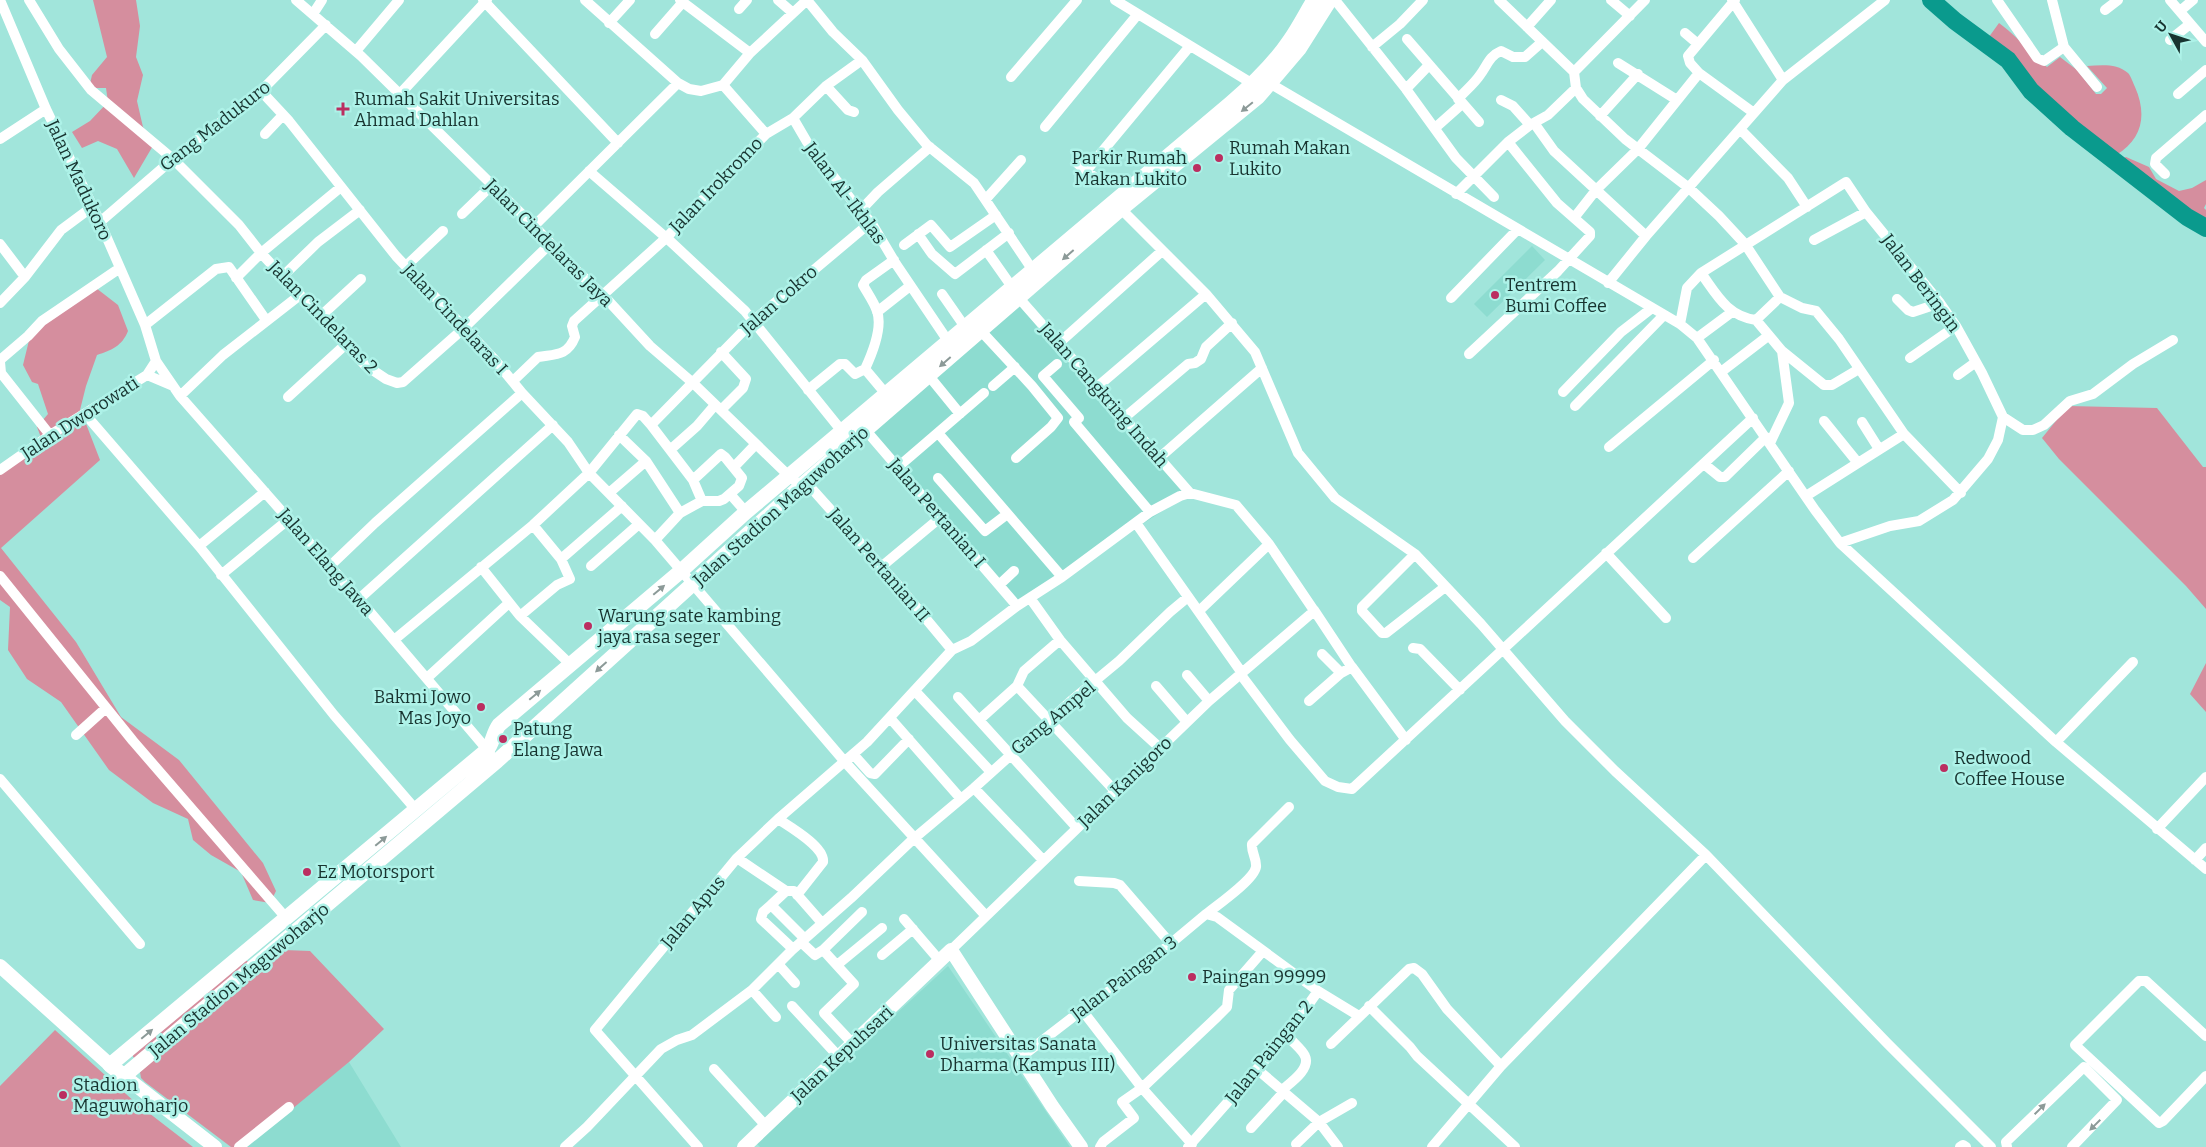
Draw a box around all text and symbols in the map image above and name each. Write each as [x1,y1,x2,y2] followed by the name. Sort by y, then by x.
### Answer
[2146,10,2196,60] north arrow
[2152,17,2172,36] text: U
[155,76,275,176] street label: Gang Madukuro
[354,88,560,131] place label: Rumah Sakit Universitas Ahmad Dahlan
[1240,101,1253,112] one-way arrow
[336,102,350,116] marker: Rumah Sakit Universitas Ahmad Dahlan
[41,115,117,244] street label: Jalan Madukoro
[664,132,767,238] street label: Jalan Irokromo
[799,137,890,248] street label: Jalan Al-Ikhlas
[1229,137,1351,180] place label: Rumah Makan Lukito
[1072,147,1187,190] place label: Parkir Rumah Makan Lukito
[1213,152,1225,164] marker: Rumah Makan Lukito
[1191,162,1203,174] marker: Parkir Rumah Makan Lukito
[480,174,618,312] street label: Jalan Cindelaras Jaya
[1876,229,1966,337] street label: Jalan Beringin
[1062,249,1074,261] one-way arrow
[263,256,382,378] street label: Jalan Cindelaras 2
[397,258,512,379] street label: Jalan Cindelaras I
[735,261,822,340] street label: Jalan Cokro
[1505,274,1607,317] place label: Tentrem Bumi Coffee
[1489,289,1501,301] marker: Tentrem Bumi Coffee
[1034,317,1173,472] street label: Jalan Cangkring Indah
[940,356,952,368] one-way arrow
[16,372,143,465] street label: Jalan Dworowati
[688,421,873,591] street label: Jalan Stadion Maguwoharjo
[883,453,990,572] street label: Jalan Pertanian I
[273,503,379,620] street label: Jalan Elang Jawa
[823,503,934,626] street label: Jalan Pertanian II
[652,585,665,596] one-way arrow
[597,605,781,648] place label: Warung sate kambing jaya rasa seger
[582,620,594,632] marker: Warung sate kambing jaya rasa seger
[596,661,608,673] one-way arrow
[1006,676,1100,760] street label: Gang Ampel
[374,686,471,729] place label: Bakmi Jowo Mas Joyo
[528,690,541,701] one-way arrow
[475,701,487,713] marker: Bakmi Jowo Mas Joyo
[513,718,603,761] place label: Patung Elang Jawa
[1073,732,1176,833] street label: Jalan Kanigoro
[497,733,509,745] marker: Patung Elang Jawa
[1954,747,2065,790] place label: Redwood Coffee House
[1938,762,1950,774] marker: Redwood Coffee House
[374,835,386,847] one-way arrow
[317,861,435,883] place label: Ez Motorsport
[301,866,313,878] marker: Ez Motorsport
[656,871,730,954] street label: Jalan Apus
[144,898,334,1063] street label: Jalan Stadion Maguwoharjo
[1066,931,1181,1026] street label: Jalan Paingan 3
[1202,966,1326,988] place label: Paingan 99999
[1186,971,1198,983] marker: Paingan 99999
[1220,996,1317,1109] street label: Jalan Paingan 2
[786,1001,898,1108] street label: Jalan Kepuhsari
[141,1028,154,1039] one-way arrow
[940,1033,1115,1076] place label: Universitas Sanata Dharma (Kampus III)
[924,1048,936,1060] marker: Universitas Sanata Dharma (Kampus III)
[73,1074,188,1117] place label: Stadion Maguwoharjo
[57,1089,69,1101] marker: Stadion Maguwoharjo
[2033,1103,2045,1115] one-way arrow
[2089,1118,2101,1130] one-way arrow

